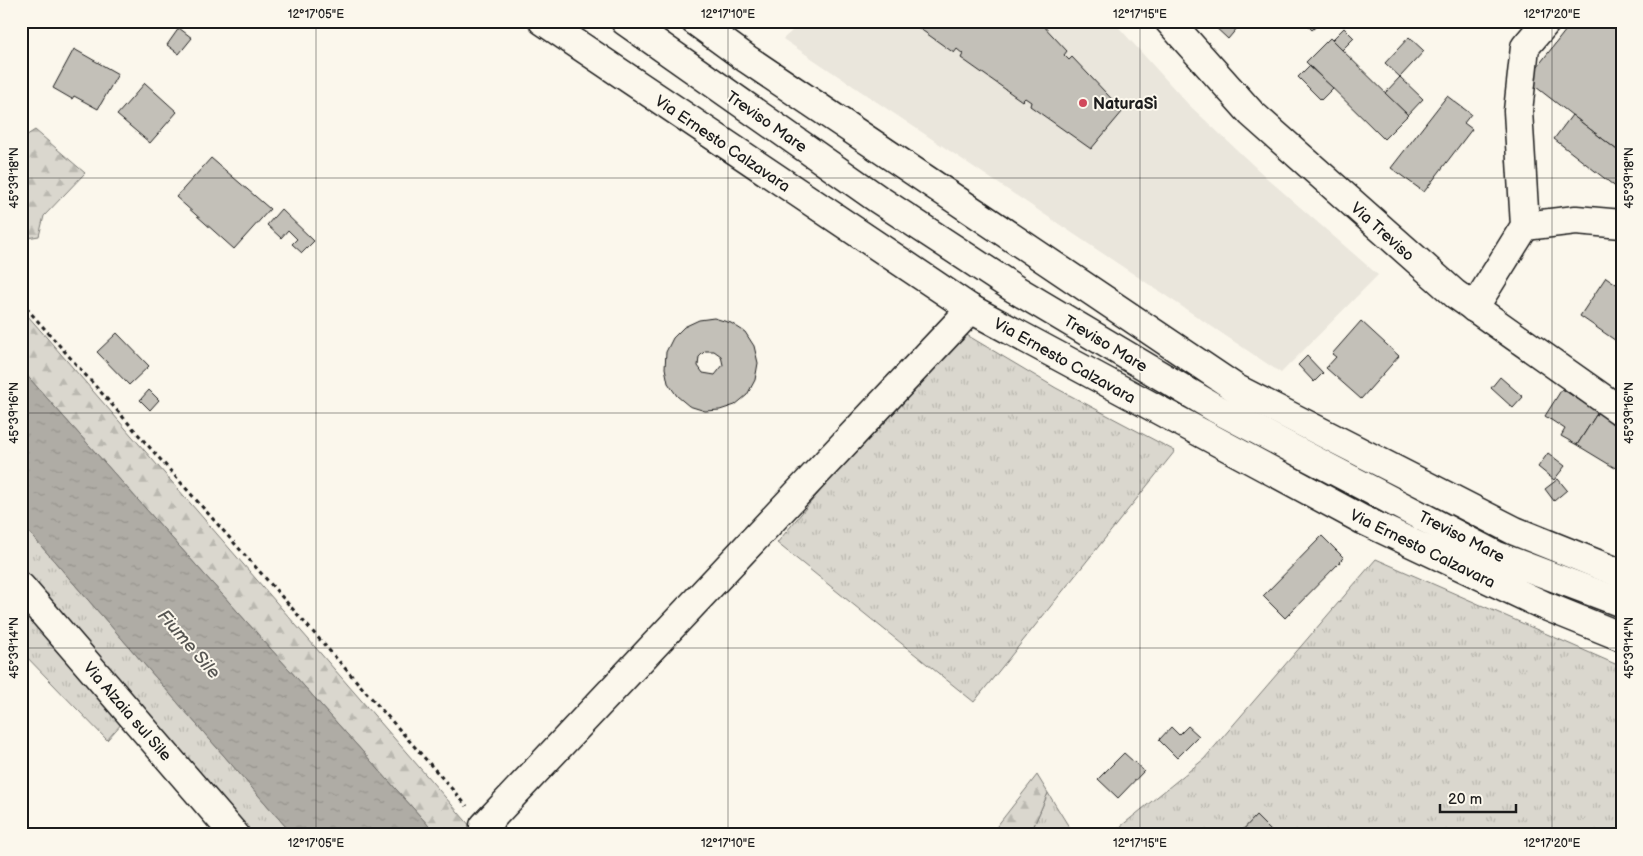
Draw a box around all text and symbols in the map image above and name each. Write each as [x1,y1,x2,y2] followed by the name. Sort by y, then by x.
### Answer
[288,7,344,22] text: 12°17'05"E
[701,7,755,22] text: 12°17'10"E
[1113,7,1167,22] text: 12°17'15"E
[1524,7,1580,22] text: 12°17'20"E
[722,87,811,157] street label: Treviso Mare
[651,92,793,197] street label: Via Ernesto Calzavara
[1093,95,1157,114] place label: NaturaSì
[1077,97,1089,109] marker: NaturaSì
[7,147,22,209] text: 45°39'18"N
[1622,147,1637,209] text: 45°39'18"N
[1346,199,1418,265] street label: Via Treviso
[1060,312,1151,377] street label: Treviso Mare
[990,314,1138,408] street label: Via Ernesto Calzavara
[7,382,22,444] text: 45°39'16"N
[1622,382,1637,444] text: 45°39'16"N
[1347,506,1498,593] street label: Via Ernesto Calzavara
[1415,507,1508,567] street label: Treviso Mare
[153,605,224,683] water label: Fiume Sile
[7,617,22,679] text: 45°39'14"N
[1622,617,1637,679] text: 45°39'14"N
[79,659,175,766] street label: Via Alzaia sul Sile
[1440,781,1517,813] scale bar
[1448,790,1482,809] text: 20 m
[288,836,344,851] text: 12°17'05"E
[701,836,755,851] text: 12°17'10"E
[1113,836,1167,851] text: 12°17'15"E
[1524,836,1580,851] text: 12°17'20"E

